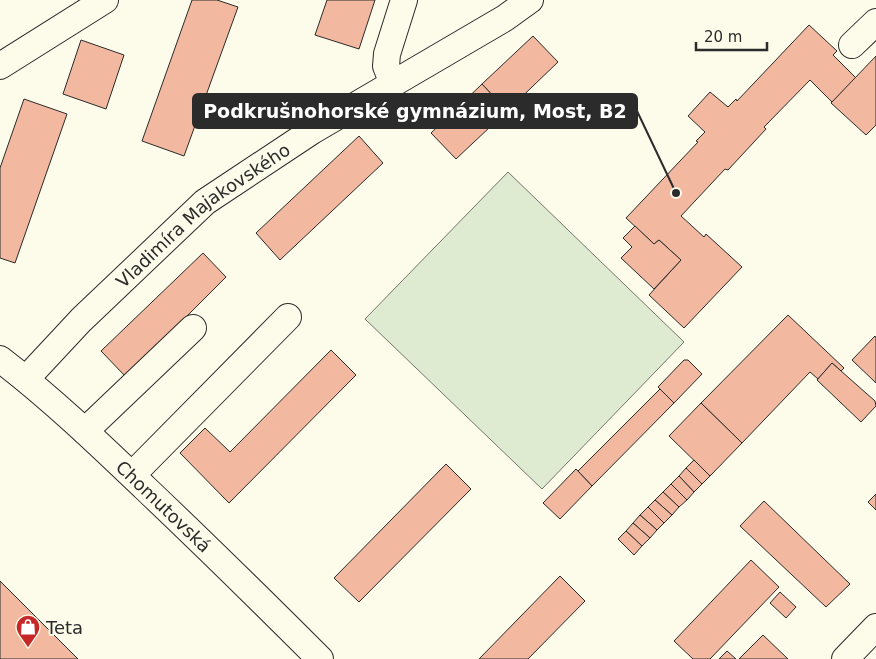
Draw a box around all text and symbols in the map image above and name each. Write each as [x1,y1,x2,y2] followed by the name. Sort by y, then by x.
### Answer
[696,20,767,52] scale bar
[704,28,742,46] text: 20 m
[193,94,637,128] callout: Podkrušnohorské gymnázium, Most, B2
[203,100,627,122] text: Podkrušnohorské gymnázium, Most, B2
[112,138,294,292] street label: Vladimíra Majakovského
[112,456,215,556] street label: Chomutovská
[15,614,41,648] shop icon: Teta
[45,617,83,638] place label: Teta

